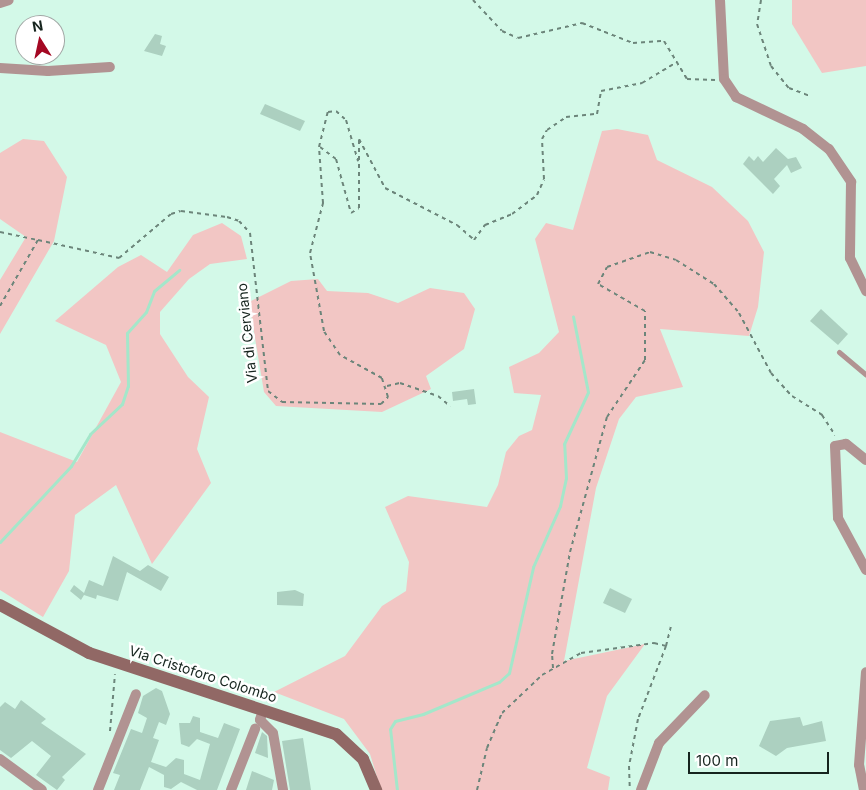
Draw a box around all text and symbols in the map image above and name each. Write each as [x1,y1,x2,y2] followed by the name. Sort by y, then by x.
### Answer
[15,15,65,65] north arrow
[31,16,44,35] text: N
[233,282,261,384] street label: Via di Cerviano
[127,642,279,706] street label: Via Cristoforo Colombo
[691,742,832,774] scale bar
[696,751,738,770] text: 100 m

